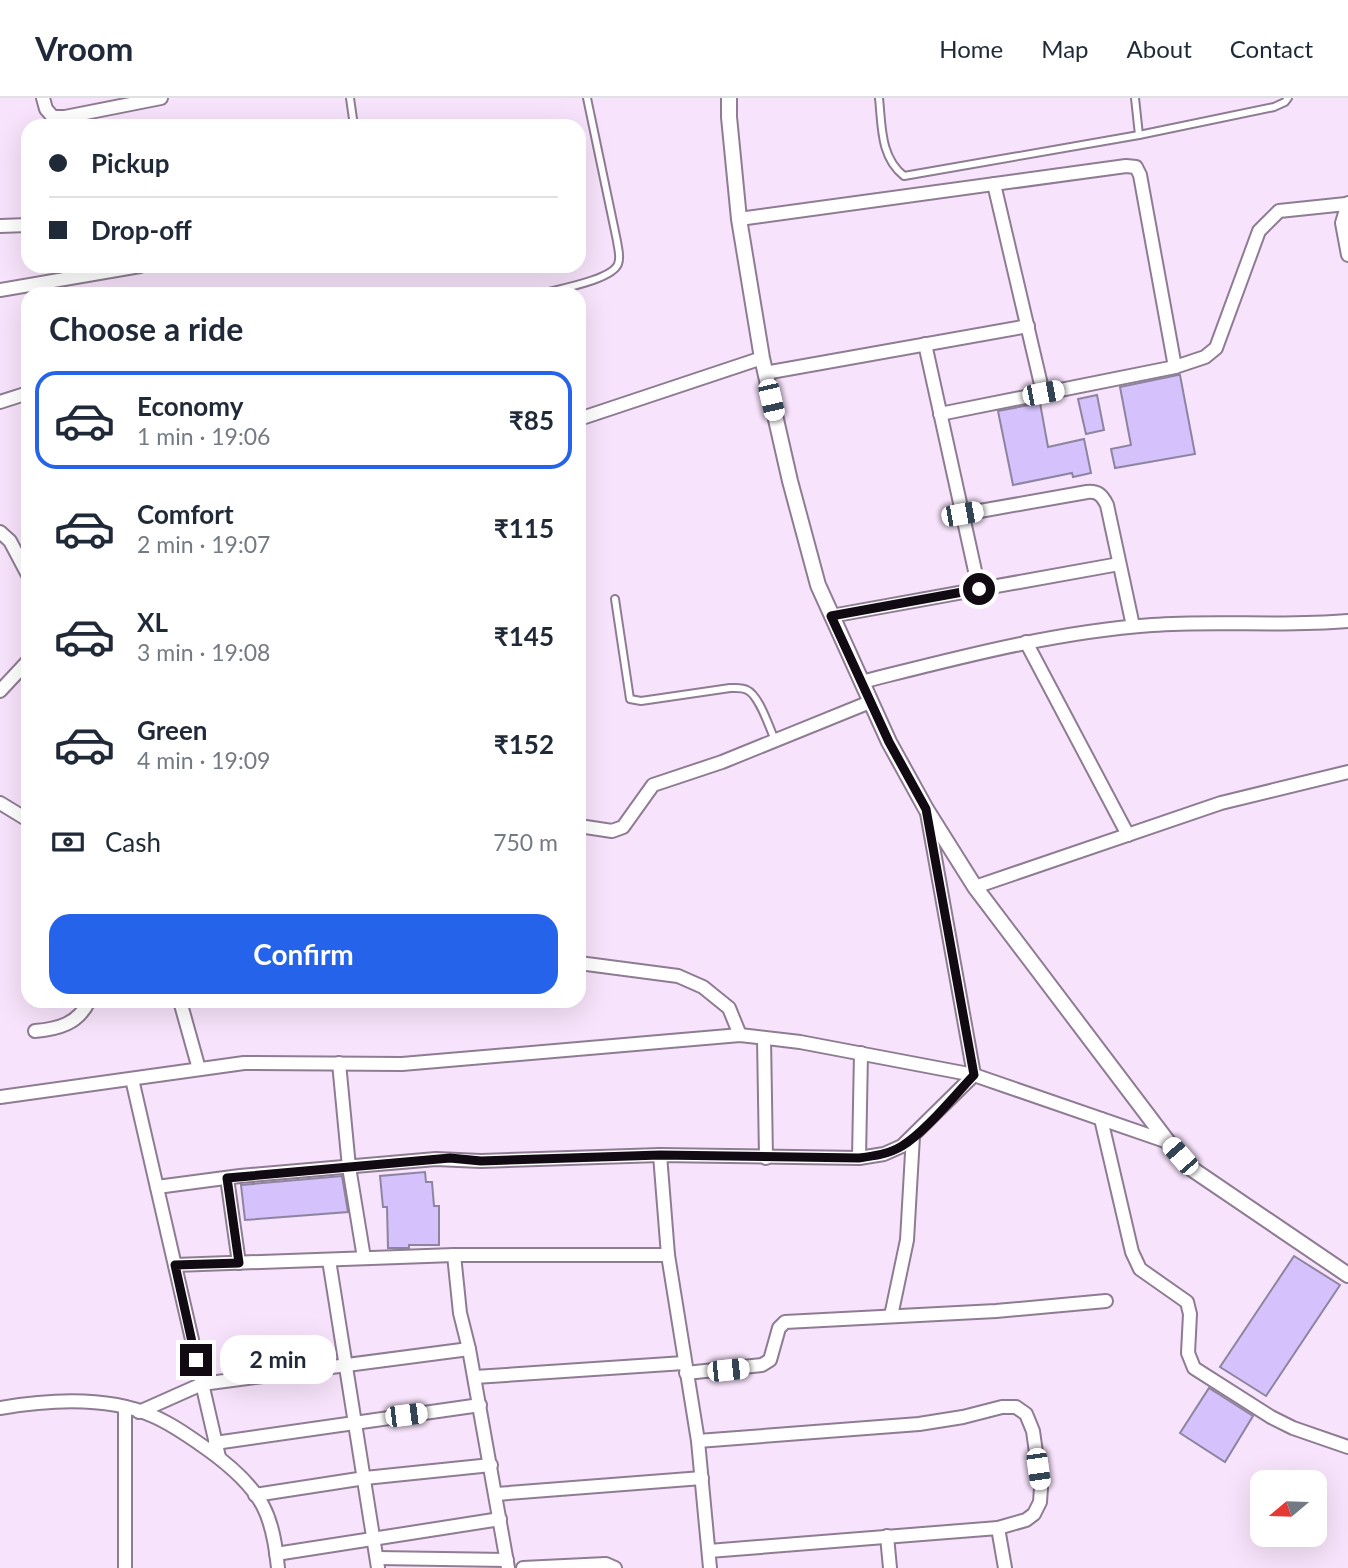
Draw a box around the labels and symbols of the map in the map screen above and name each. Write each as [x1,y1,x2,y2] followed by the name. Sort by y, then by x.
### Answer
[757,377,786,423] car
[1021,379,1066,407] car
[940,500,985,528] car
[963,573,995,605] route start
[1159,1133,1202,1179] car
[220,1336,336,1384] callout: 2 min
[180,1344,212,1376] route end
[707,1357,750,1383] car
[384,1402,429,1428] car
[1025,1447,1052,1491] car
[1250,1470,1326,1547] north arrow

